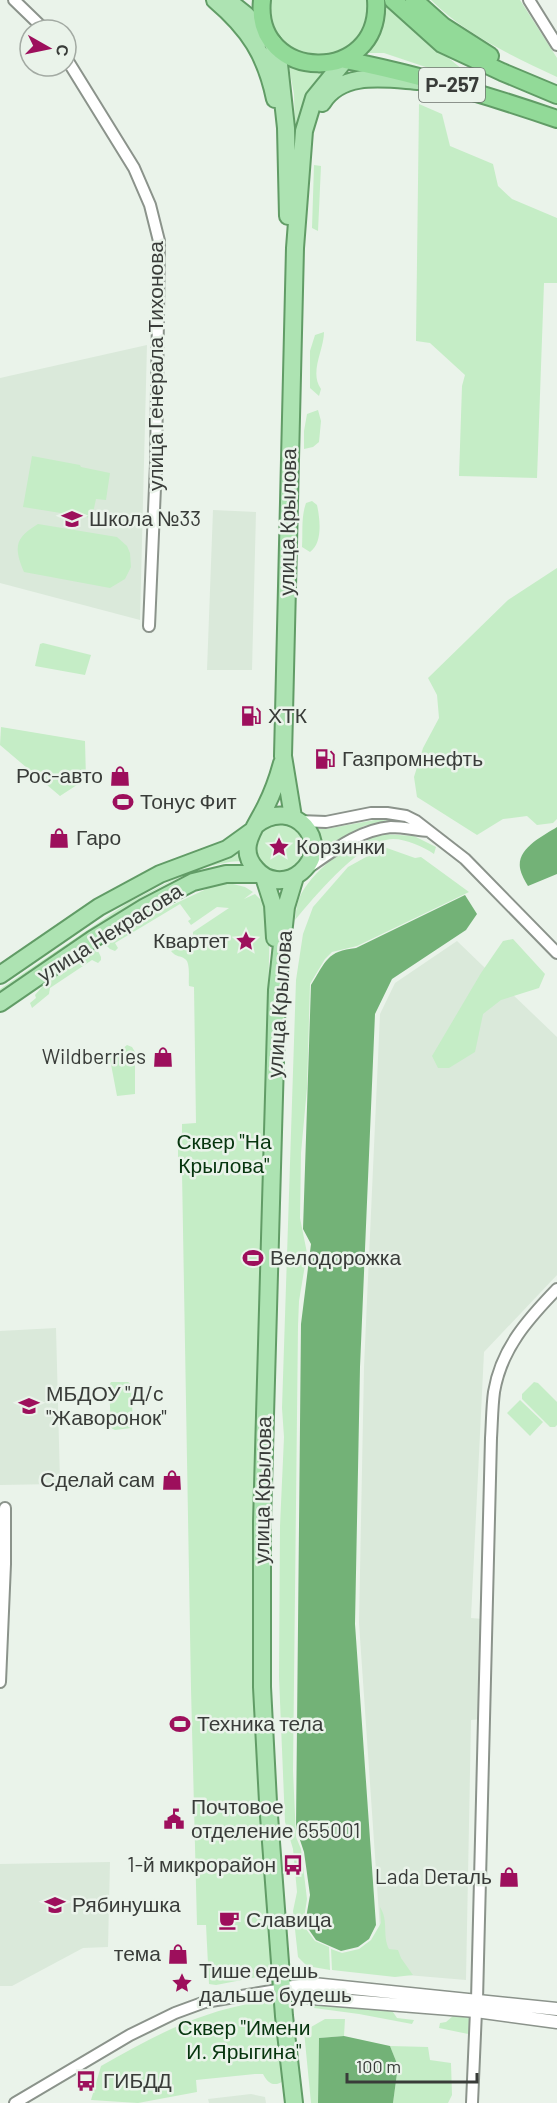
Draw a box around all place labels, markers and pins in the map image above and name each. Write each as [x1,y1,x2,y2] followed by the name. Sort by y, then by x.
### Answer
[89,505,201,530] place label: Школа №33
[60,507,84,531] school or university icon: Школа №33
[268,702,308,727] place label: ХТК
[239,704,263,728] fuel station icon: ХТК
[342,745,483,770] place label: Газпромнефть
[313,747,337,771] fuel station icon: Газпромнефть
[16,762,103,787] place label: Рос-авто
[108,764,132,788] shop icon: Рос-авто
[140,788,237,813] place label: Тонус Фит
[111,790,135,814] sports icon: Тонус Фит
[76,824,121,849] place label: Гаро
[47,826,71,850] shop icon: Гаро
[296,833,385,858] place label: Корзинки
[267,835,291,859] place icon: Корзинки
[153,927,229,952] place label: Квартет
[234,929,258,953] place icon: Квартет
[42,1043,146,1068] place label: Wildberries
[151,1045,175,1069] shop icon: Wildberries
[270,1244,401,1269] place label: Велодорожка
[241,1246,265,1270] sports icon: Велодорожка
[46,1380,167,1429] place label: МБДОУ "Д/с "Жаворонок"
[17,1394,41,1418] school or university icon: МБДОУ "Д/с "Жаворонок"
[40,1466,155,1491] place label: Сделай сам
[160,1468,184,1492] shop icon: Сделай сам
[197,1710,324,1735] place label: Техника тела
[168,1712,192,1736] sports icon: Техника тела
[191,1793,360,1842] place label: Почтовое отделение 655001
[162,1807,186,1831] public building icon: Почтовое отделение 655001
[127,1851,276,1876] place label: 1-й микрорайон
[281,1853,305,1877] bus stop icon: 1-й микрорайон
[375,1863,492,1888] place label: Lada Dеталь
[497,1865,521,1889] shop icon: Lada Dеталь
[72,1891,181,1916] place label: Рябинушка
[43,1893,67,1917] school or university icon: Рябинушка
[246,1906,332,1931] place label: Славица
[217,1908,241,1932] cafe icon: Славица
[114,1940,161,1965] place label: тема
[166,1942,190,1966] shop icon: тема
[199,1957,352,2006] place label: Тише едешь дальше будешь
[170,1971,194,1995] place icon: Тише едешь дальше будешь
[103,2067,172,2092] place label: ГИБДД
[74,2069,98,2093] bus stop icon: ГИБДД

